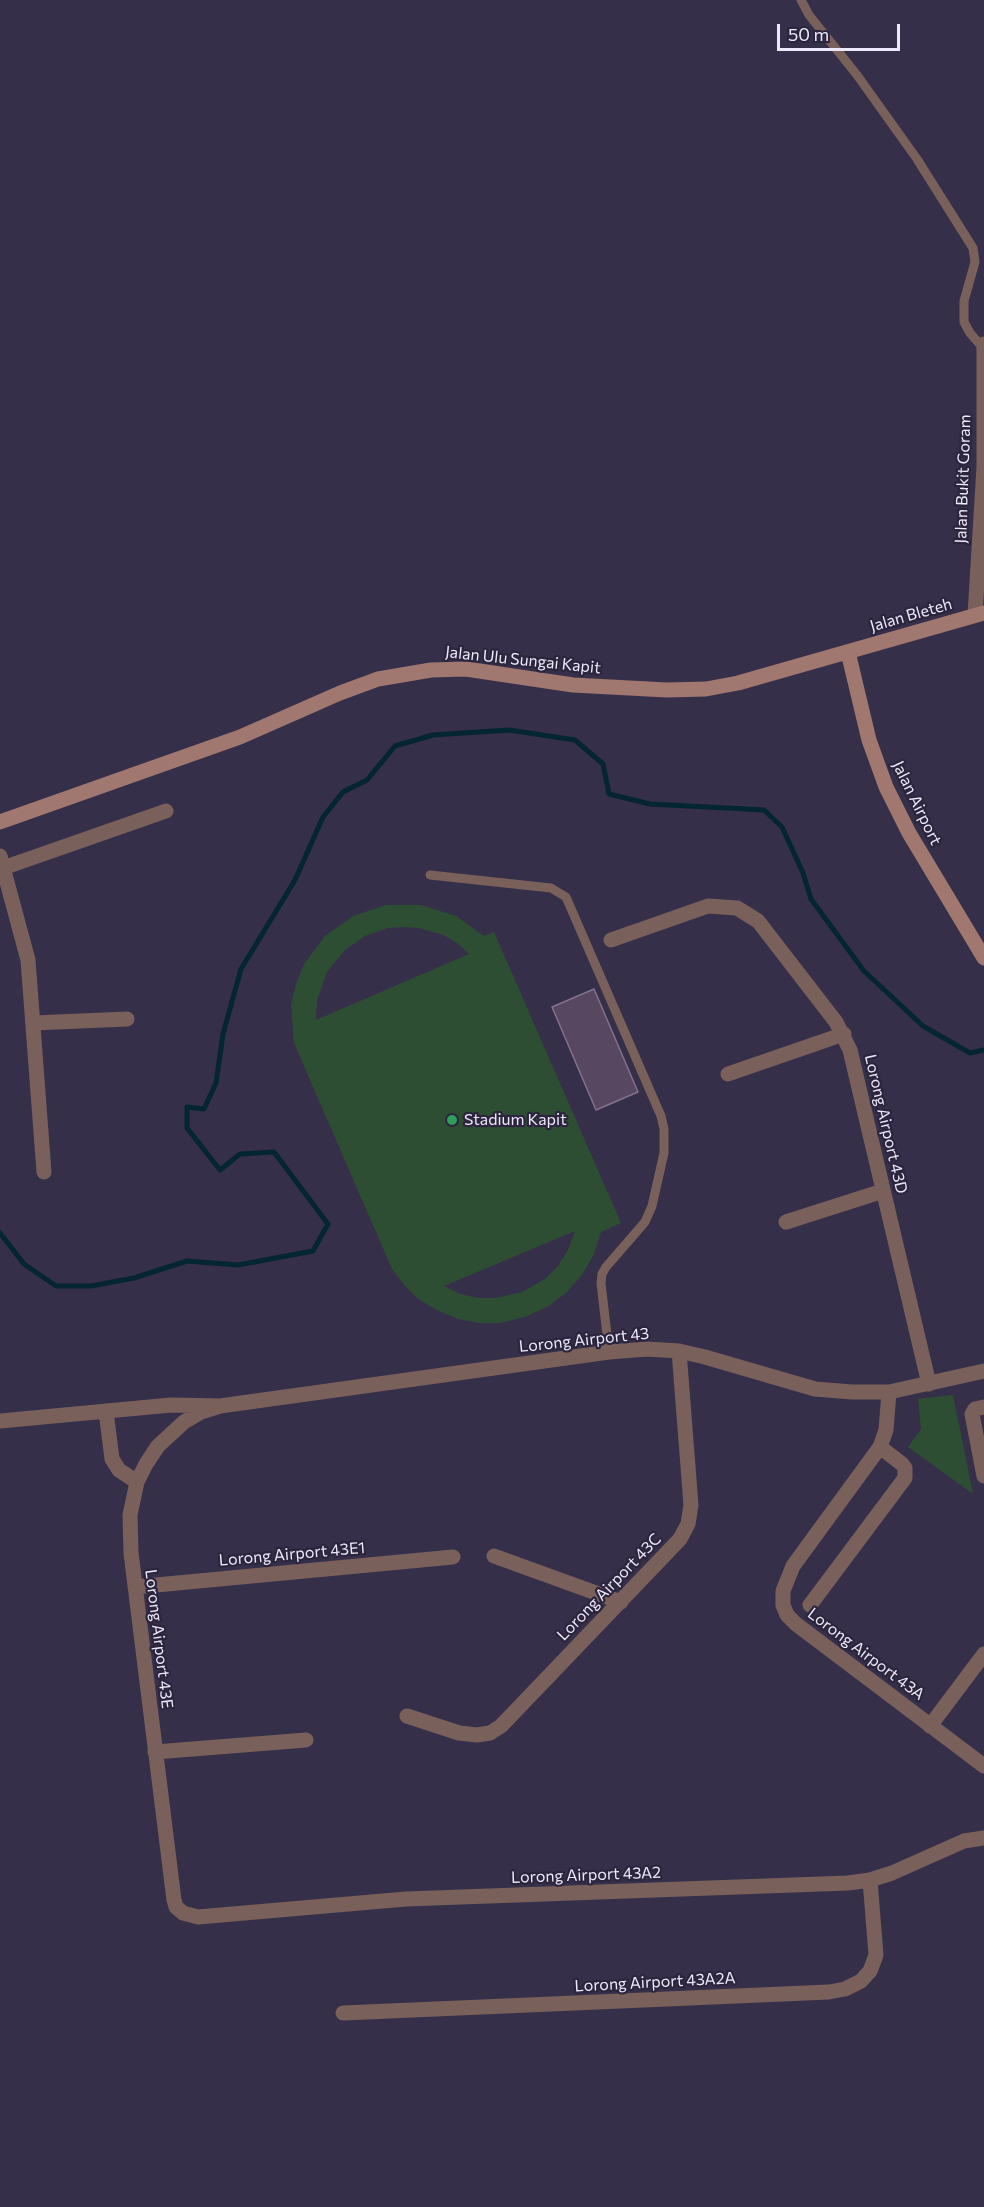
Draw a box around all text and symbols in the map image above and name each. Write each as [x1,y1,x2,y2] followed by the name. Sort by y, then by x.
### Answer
[780,12,903,50] scale bar
[788,23,829,45] text: 50 m
[951,414,975,544] street label: Jalan Bukit Goram
[868,594,954,636] street label: Jalan Bleteh
[444,642,602,678] street label: Jalan Ulu Sungai Kapit
[888,758,946,848] street label: Jalan Airport
[861,1052,911,1196] street label: Lorong Airport 43D
[464,1110,567,1130] place label: Stadium Kapit
[445,1113,459,1127] marker: Stadium Kapit
[518,1324,650,1356] street label: Lorong Airport 43
[553,1529,665,1645] street label: Lorong Airport 43C
[218,1538,366,1570] street label: Lorong Airport 43E1
[141,1568,177,1710] street label: Lorong Airport 43E
[804,1604,928,1704] street label: Lorong Airport 43A
[511,1863,661,1887] street label: Lorong Airport 43A2
[574,1968,736,1996] street label: Lorong Airport 43A2A

